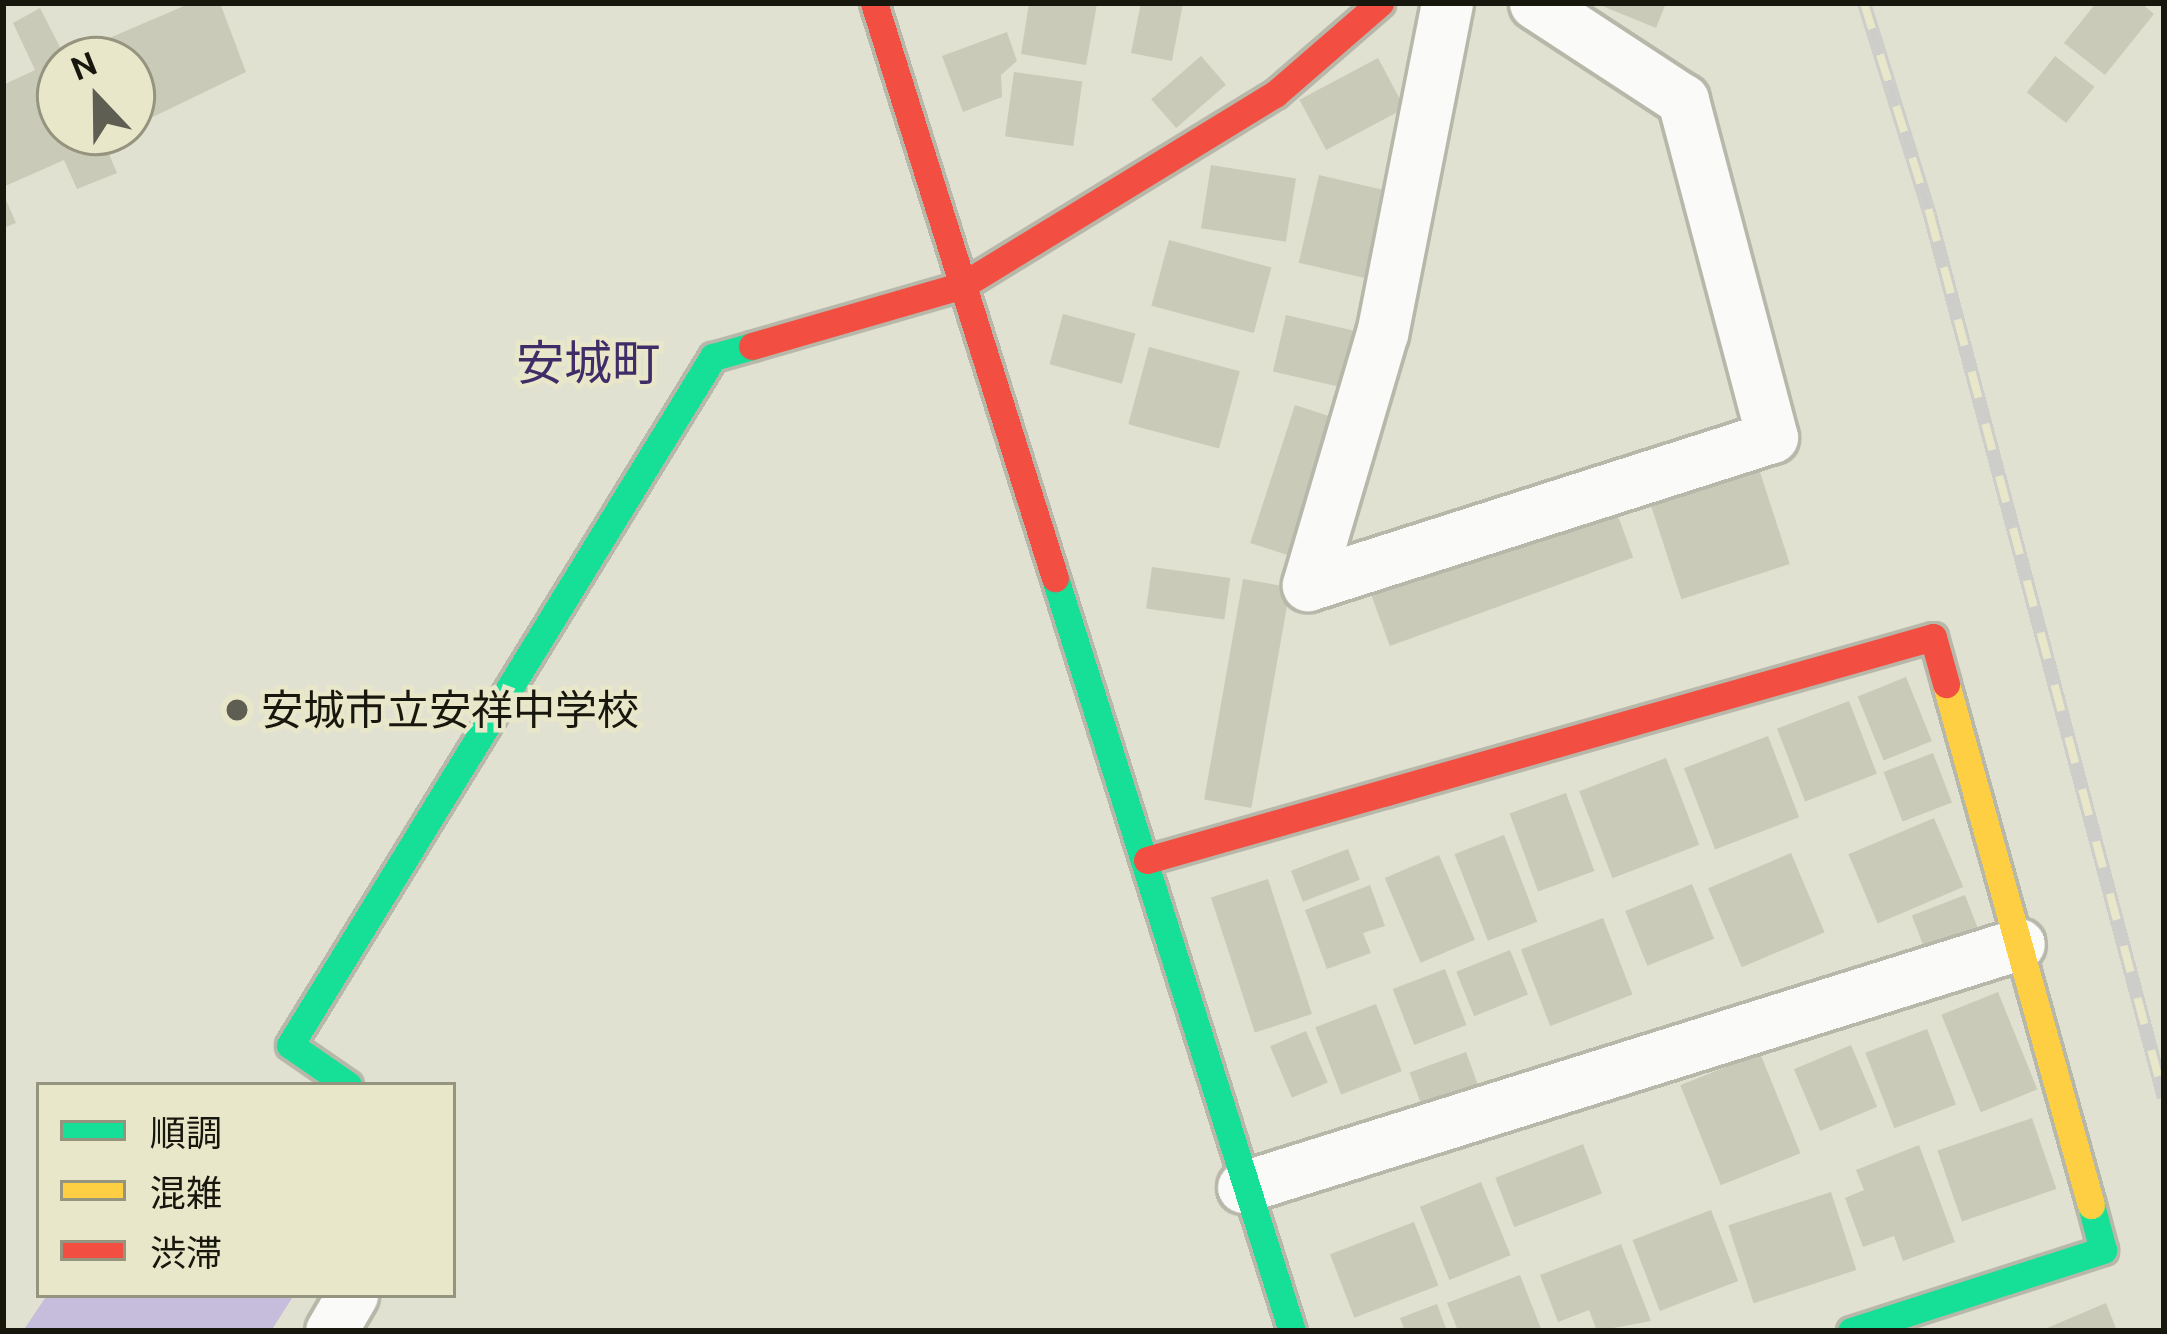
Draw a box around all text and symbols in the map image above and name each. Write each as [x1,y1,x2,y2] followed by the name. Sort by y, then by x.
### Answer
[36,36,156,156] north arrow
[65,43,102,87] text: N
[516,334,660,392] district label: 安城町
[261,685,639,735] place label: 安城市立安祥中学校
[224,697,250,723] marker: 安城市立安祥中学校
[36,1082,456,1298] legend
[150,1112,222,1153] text: 順調
[150,1172,222,1213] text: 混雑
[150,1232,222,1273] text: 渋滞

